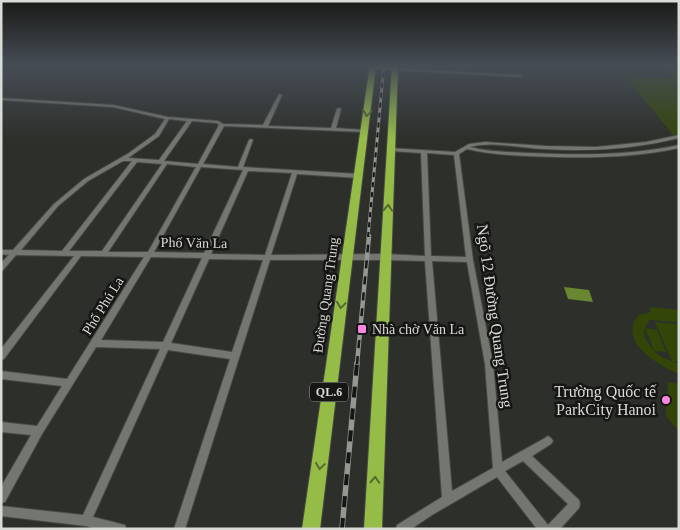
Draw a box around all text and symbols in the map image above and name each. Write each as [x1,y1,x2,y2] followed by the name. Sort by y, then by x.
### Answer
[362,109,373,117] one-way arrow
[383,204,393,212] one-way arrow
[473,223,516,409] street label: Ngõ 12 Đường Quang Trung
[161,235,228,251] street label: Phố Văn La
[310,236,342,354] street label: Đường Quang Trung
[79,274,127,338] street label: Phố Phú La
[336,301,347,309] one-way arrow
[372,322,465,337] place label: Nhà chờ Văn La
[356,323,368,335] marker: Nhà chờ Văn La
[310,382,348,402] road number: QL.6
[554,383,657,419] place label: Trường Quốc tế ParkCity Hanoi
[660,394,672,406] marker: Trường Quốc tế ParkCity Hanoi
[315,461,325,470] one-way arrow
[370,476,381,484] one-way arrow

